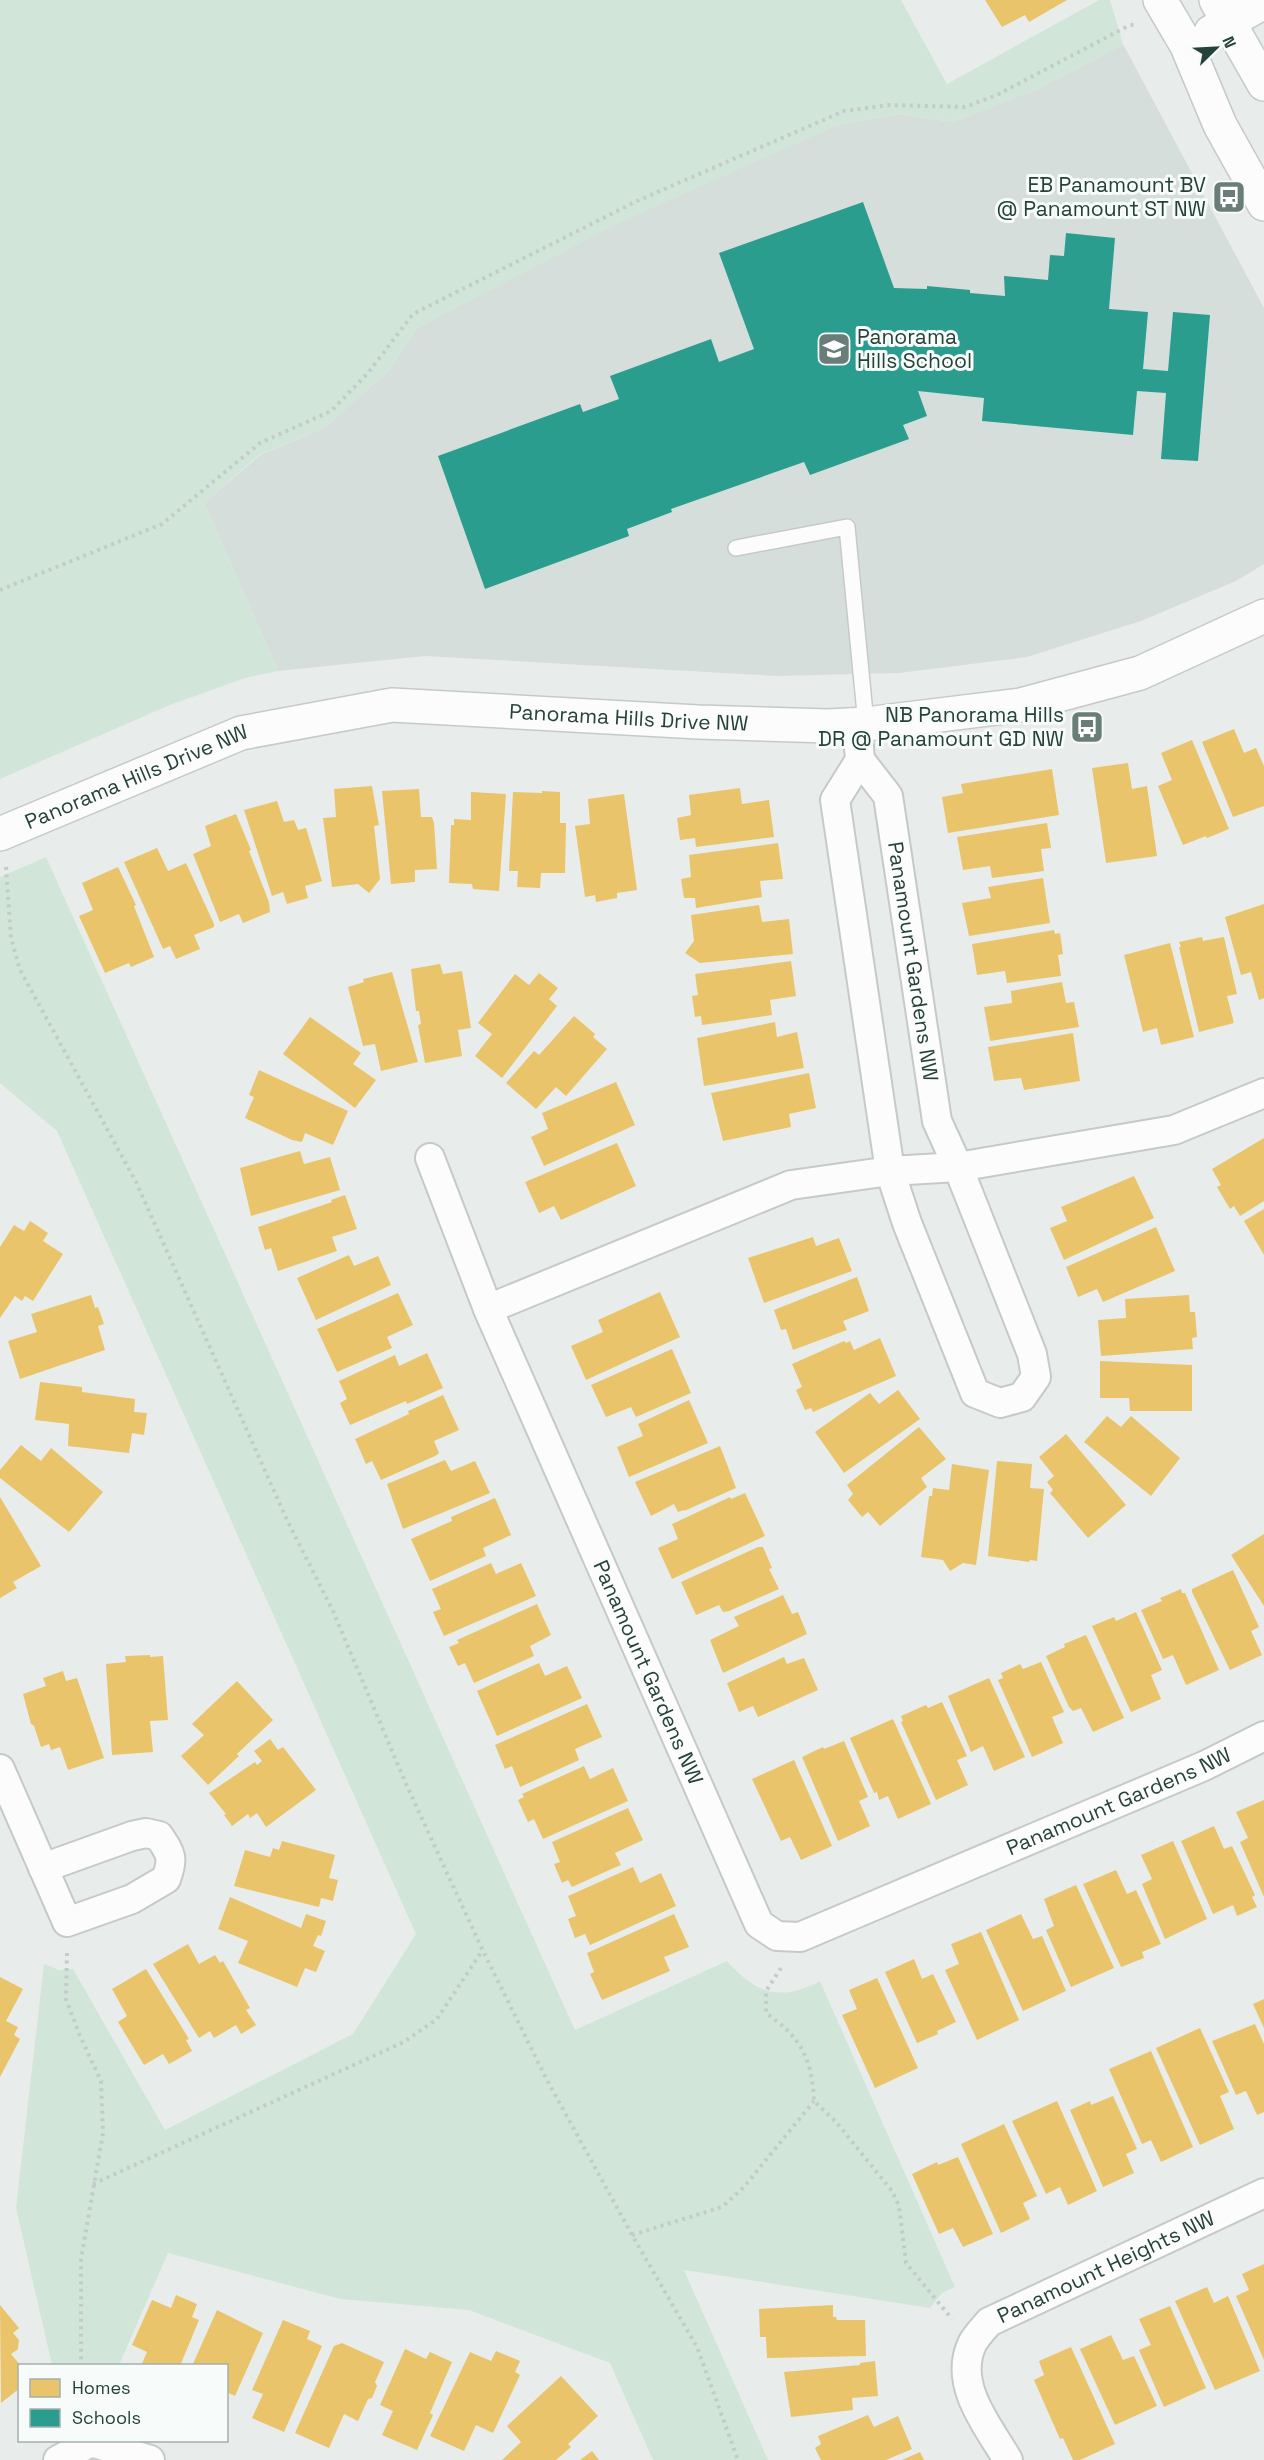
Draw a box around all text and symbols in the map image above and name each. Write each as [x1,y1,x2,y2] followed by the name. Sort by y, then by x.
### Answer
[1186,18,1246,78] north arrow
[1217,33,1241,51] text: N
[996,171,1206,222] place label: EB Panamount BV @ Panamount ST NW
[1211,179,1247,215] bus stop icon: EB Panamount BV @ Panamount ST NW
[857,323,972,374] place label: Panorama Hills School
[816,331,852,367] school or university icon: Panorama Hills School
[509,698,749,737] street label: Panorama Hills Drive NW
[818,701,1064,752] place label: NB Panorama Hills DR @ Panamount GD NW
[1069,709,1105,745] bus stop icon: NB Panorama Hills DR @ Panamount GD NW
[21,718,252,835] street label: Panorama Hills Drive NW
[882,840,945,1083] street label: Panamount Gardens NW
[587,1556,710,1788] street label: Panamount Gardens NW
[1002,1741,1235,1861] street label: Panamount Gardens NW
[993,2204,1219,2329] street label: Panamount Heights NW
[18,2364,228,2442] legend
[72,2376,131,2399] text: Homes
[72,2406,141,2429] text: Schools

